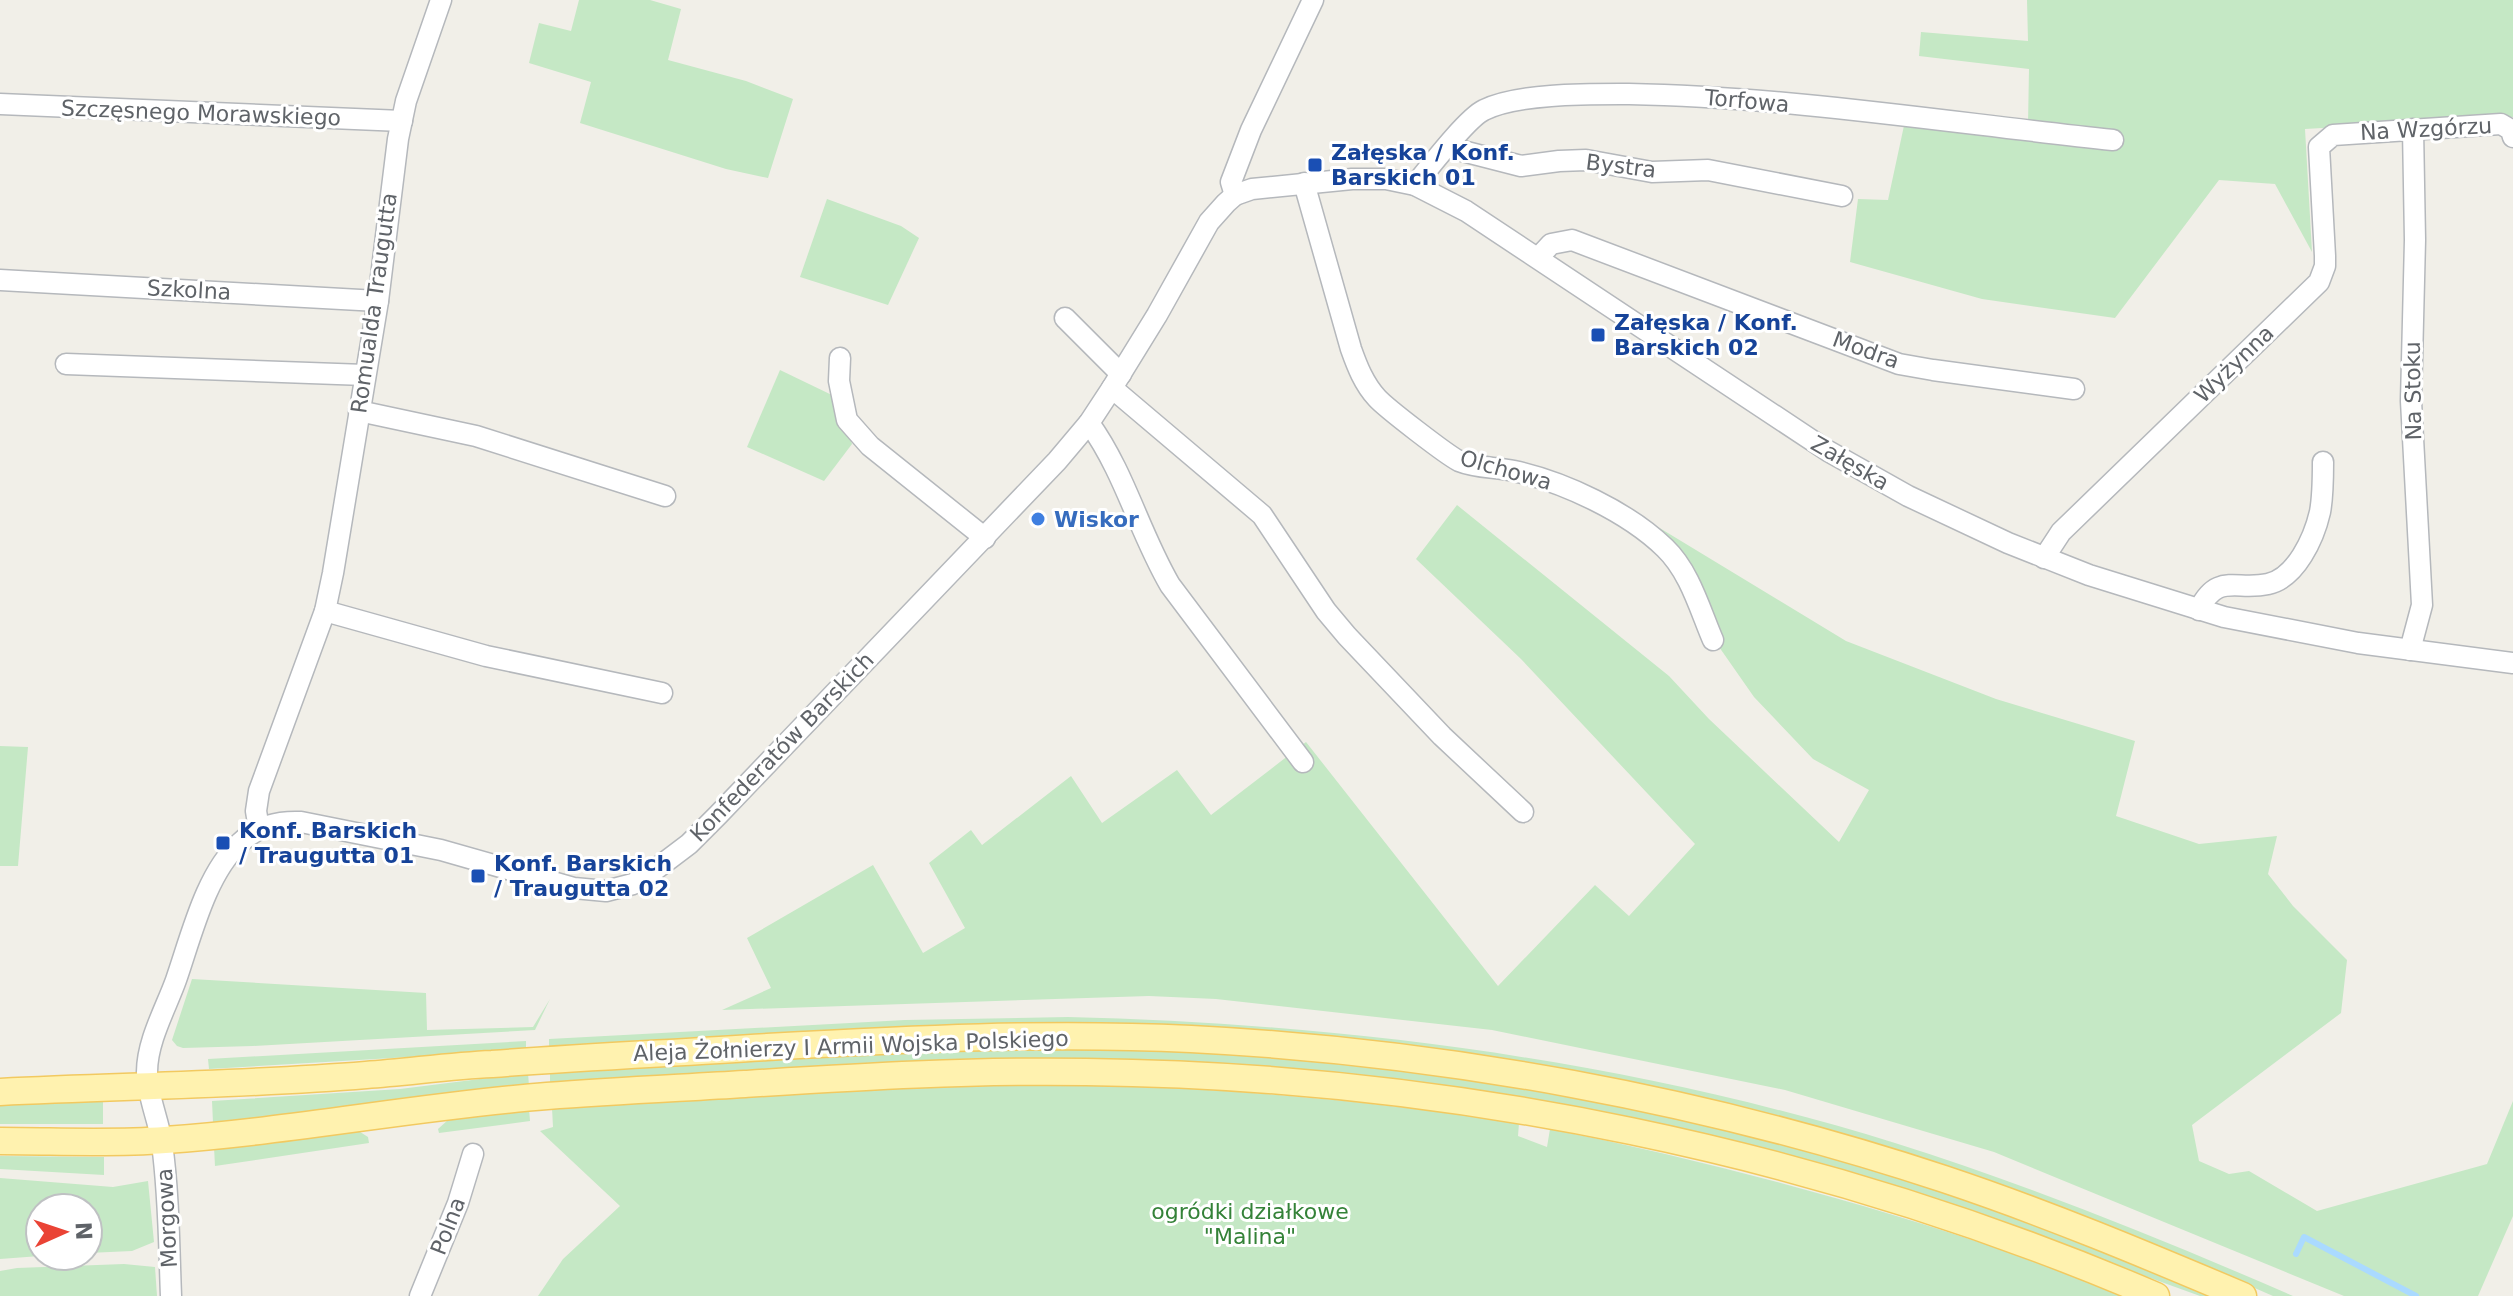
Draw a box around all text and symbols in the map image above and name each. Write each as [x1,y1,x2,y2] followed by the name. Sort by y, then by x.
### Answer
[1703,85,1790,117] street label: Torfowa
[61,96,341,130] street label: Szczęsnego Morawskiego
[2359,113,2493,145] street label: Na Wzgórzu
[1331,140,1515,190] place label: Załęska / Konf. Barskich 01
[1584,149,1658,183] street label: Bystra
[1306,156,1324,174] marker: Załęska / Konf. Barskich 01
[346,191,402,415] street label: Romualda Traugutta
[146,275,232,305] street label: Szkolna
[1614,310,1798,360] place label: Załęska / Konf. Barskich 02
[2189,320,2279,408] street label: Wyżynna
[1589,326,1607,344] marker: Załęska / Konf. Barskich 02
[1829,326,1903,374] street label: Modra
[2400,341,2426,441] street label: Na Stoku
[1807,431,1893,495] street label: Załęska
[1457,445,1555,495] street label: Olchowa
[1054,507,1139,532] place label: Wiskor
[1029,510,1047,528] marker: Wiskor
[685,647,879,847] street label: Konfederatów Barskich
[239,818,417,868] place label: Konf. Barskich / Traugutta 01
[214,834,232,852] marker: Konf. Barskich / Traugutta 01
[494,851,672,901] place label: Konf. Barskich / Traugutta 02
[469,867,487,885] marker: Konf. Barskich / Traugutta 02
[633,1026,1069,1066] street label: Aleja Żołnierzy I Armii Wojska Polskiego
[152,1167,182,1269] street label: Morgowa
[24,1192,104,1272] north arrow
[426,1194,470,1258] street label: Polna
[1151,1199,1349,1249] park label: ogródki działkowe "Malina"
[71,1221,96,1241] text: N

